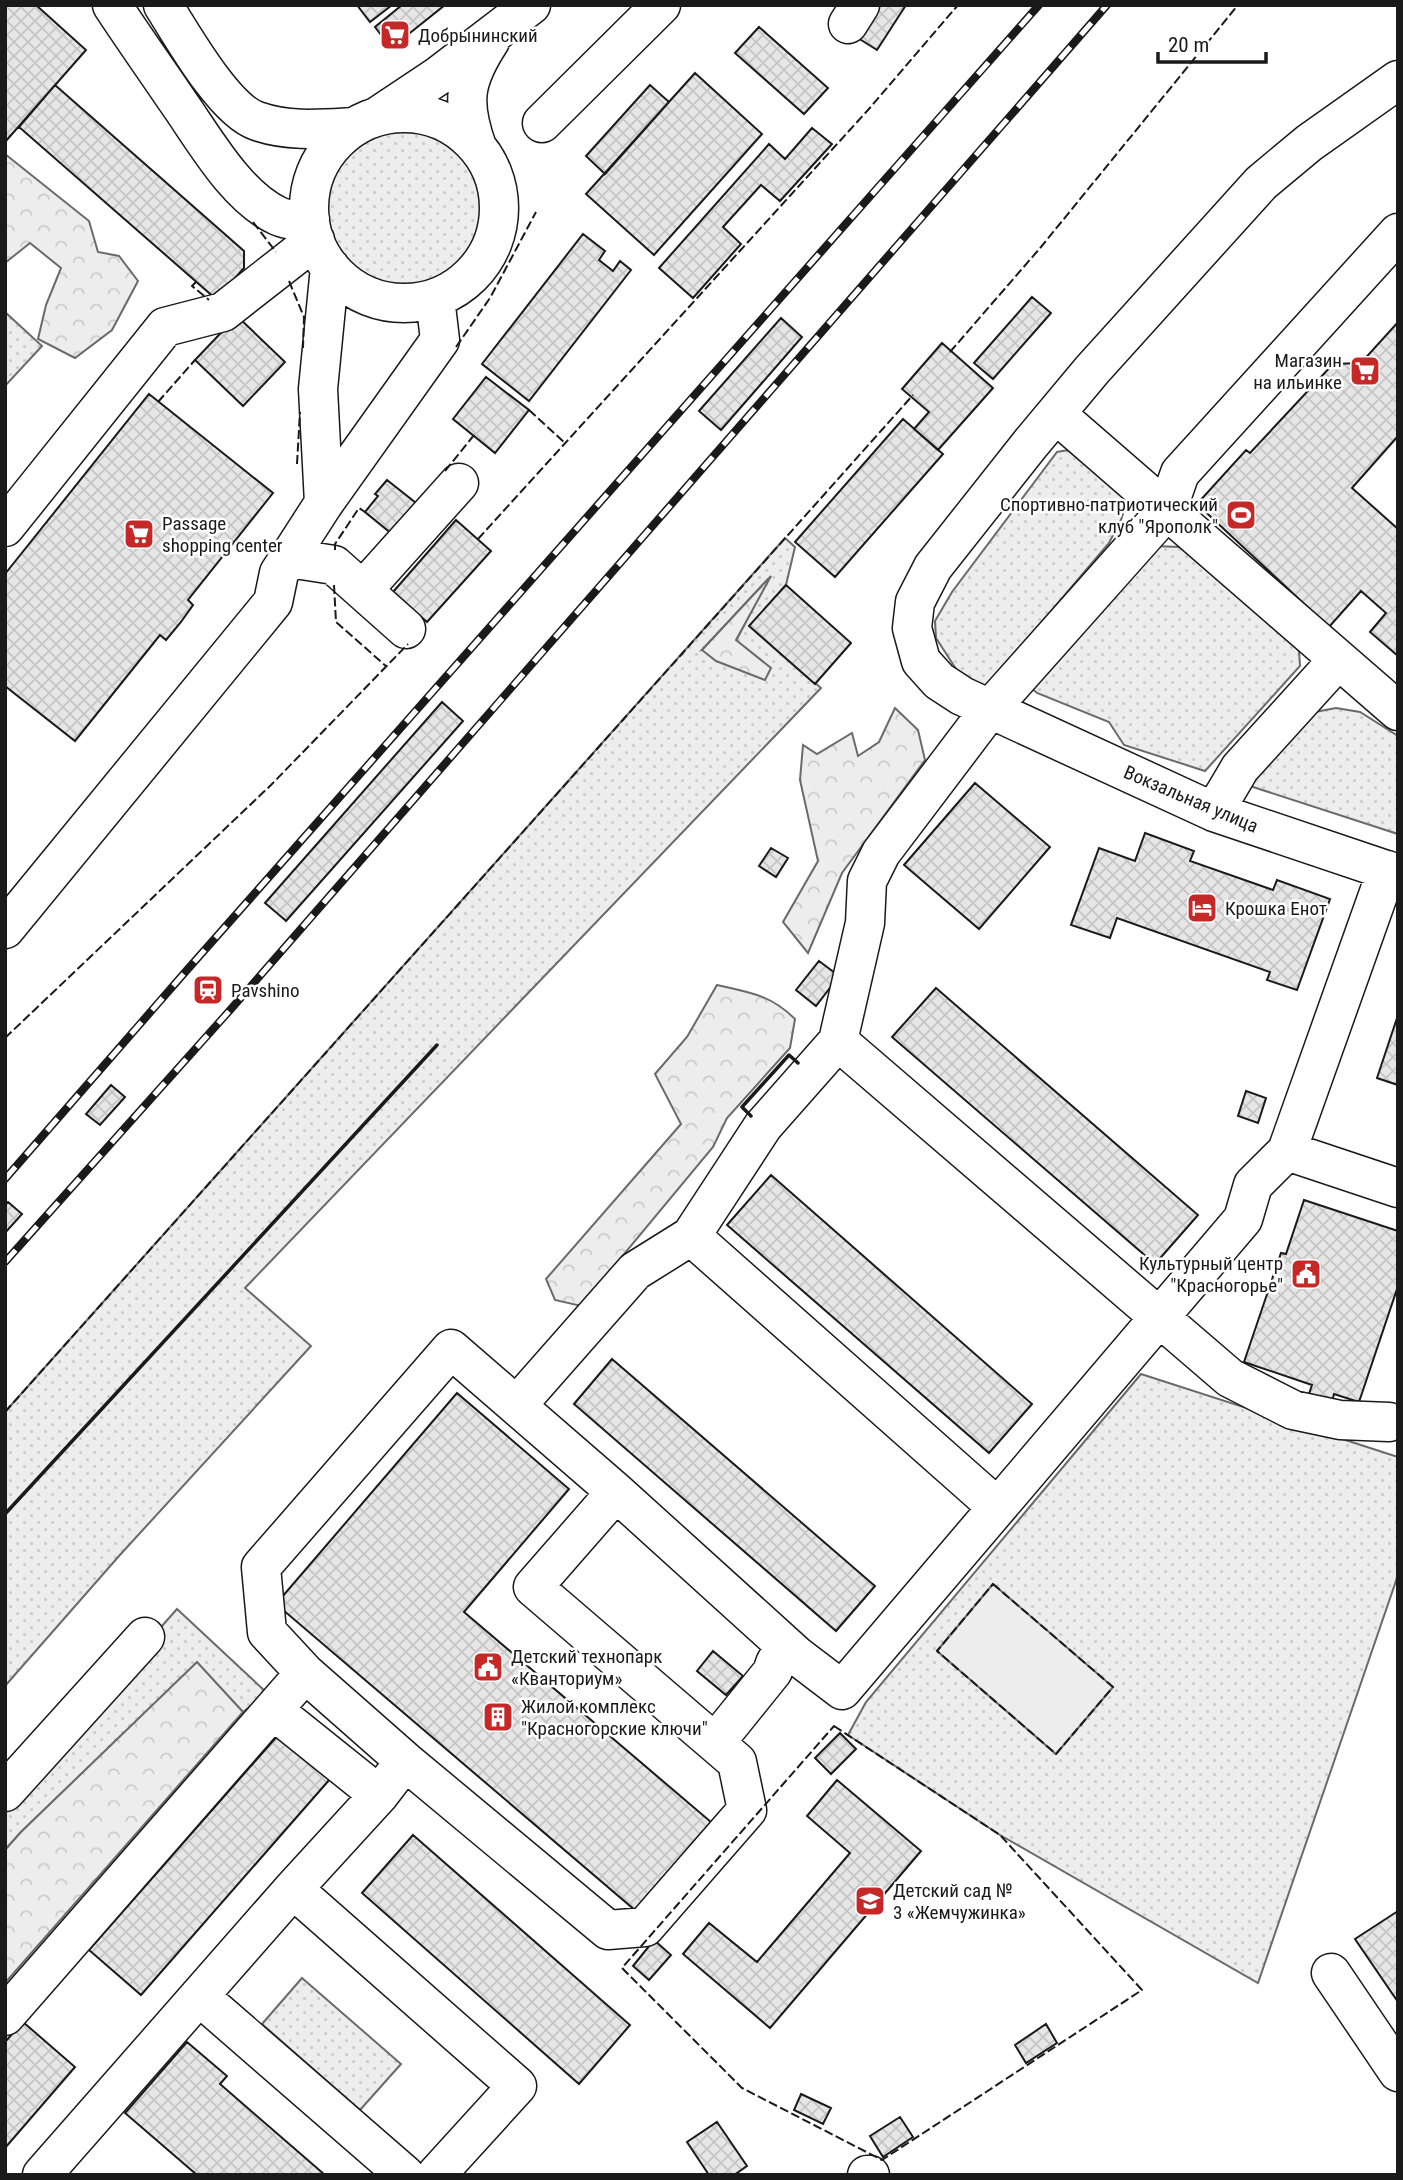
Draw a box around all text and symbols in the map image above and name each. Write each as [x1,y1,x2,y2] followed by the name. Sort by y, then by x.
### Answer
[378,18,412,52] supermarket icon: Добрынинский
[1158,21,1266,65] scale bar
[418,24,538,47] place label: Добрынинский
[1168,33,1209,57] text: 20 m
[1253,349,1342,394] place label: Магазин на ильинке
[1348,354,1382,388] supermarket icon: Магазин на ильинке
[1000,493,1218,538] place label: Спортивно-патриотический клуб "Ярополк"
[1224,498,1258,532] sports icon: Спортивно-патриотический клуб "Ярополк"
[162,512,283,557] place label: Passage shopping center
[122,517,156,551] supermarket icon: Passage shopping center
[1120,760,1262,838] street label: Вокзальная улица
[1185,891,1219,925] hotel icon: Крошка Енот
[1225,897,1327,920] place label: Крошка Енот
[191,973,225,1007] station icon: Pavshino
[231,979,299,1002] place label: Pavshino
[1139,1252,1283,1297] place label: Культурный центр "Красногорье"
[1289,1257,1323,1291] public building icon: Культурный центр "Красногорье"
[511,1645,662,1690] place label: Детский технопарк «Кванториум»
[471,1650,505,1684] public building icon: Детский технопарк «Кванториум»
[521,1695,708,1740] place label: Жилой комплекс "Красногорские ключи"
[481,1700,515,1734] building icon: Жилой комплекс "Красногорские ключи"
[893,1879,1026,1924] place label: Детский сад № 3 «Жемчужинка»
[853,1884,887,1918] school or university icon: Детский сад № 3 «Жемчужинка»

